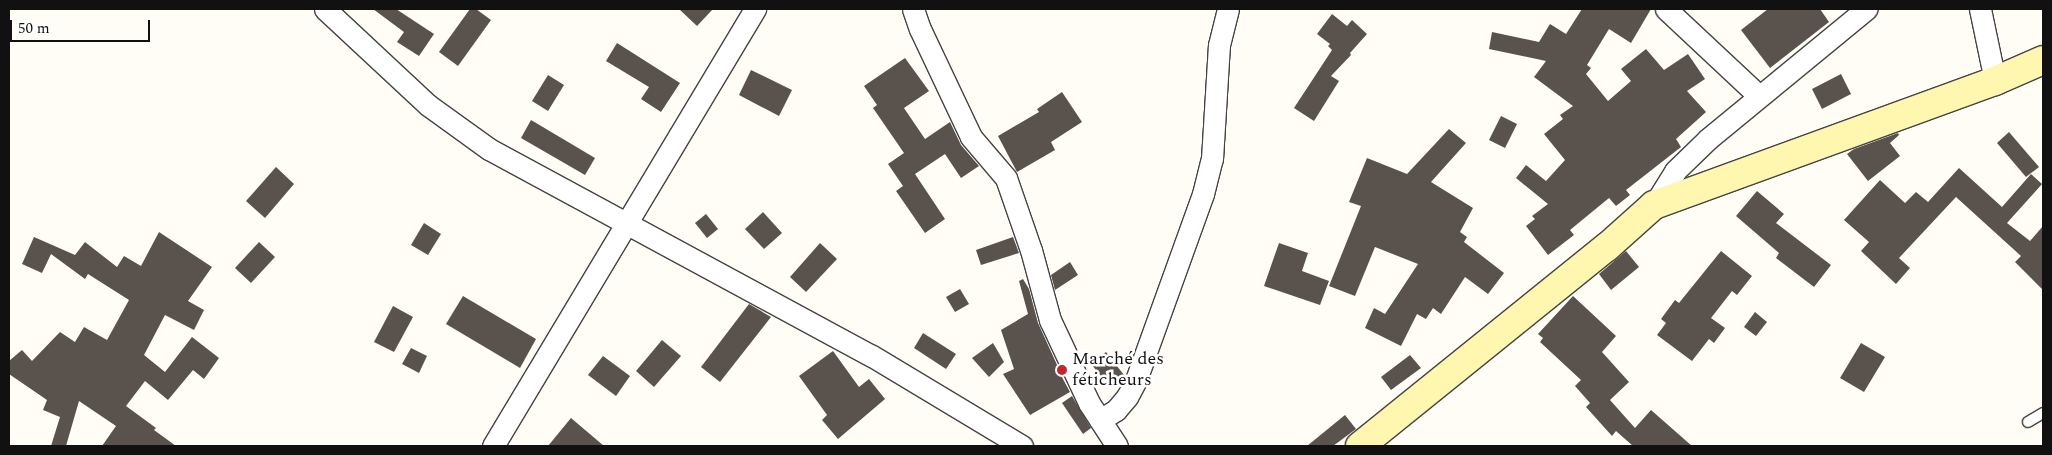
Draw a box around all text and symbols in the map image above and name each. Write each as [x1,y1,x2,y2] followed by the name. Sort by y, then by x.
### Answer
[12,10,152,42] scale bar
[18,17,50,40] text: 50 m
[1072,349,1164,392] place label: Marché des féticheurs
[1056,364,1068,376] marker: Marché des féticheurs

